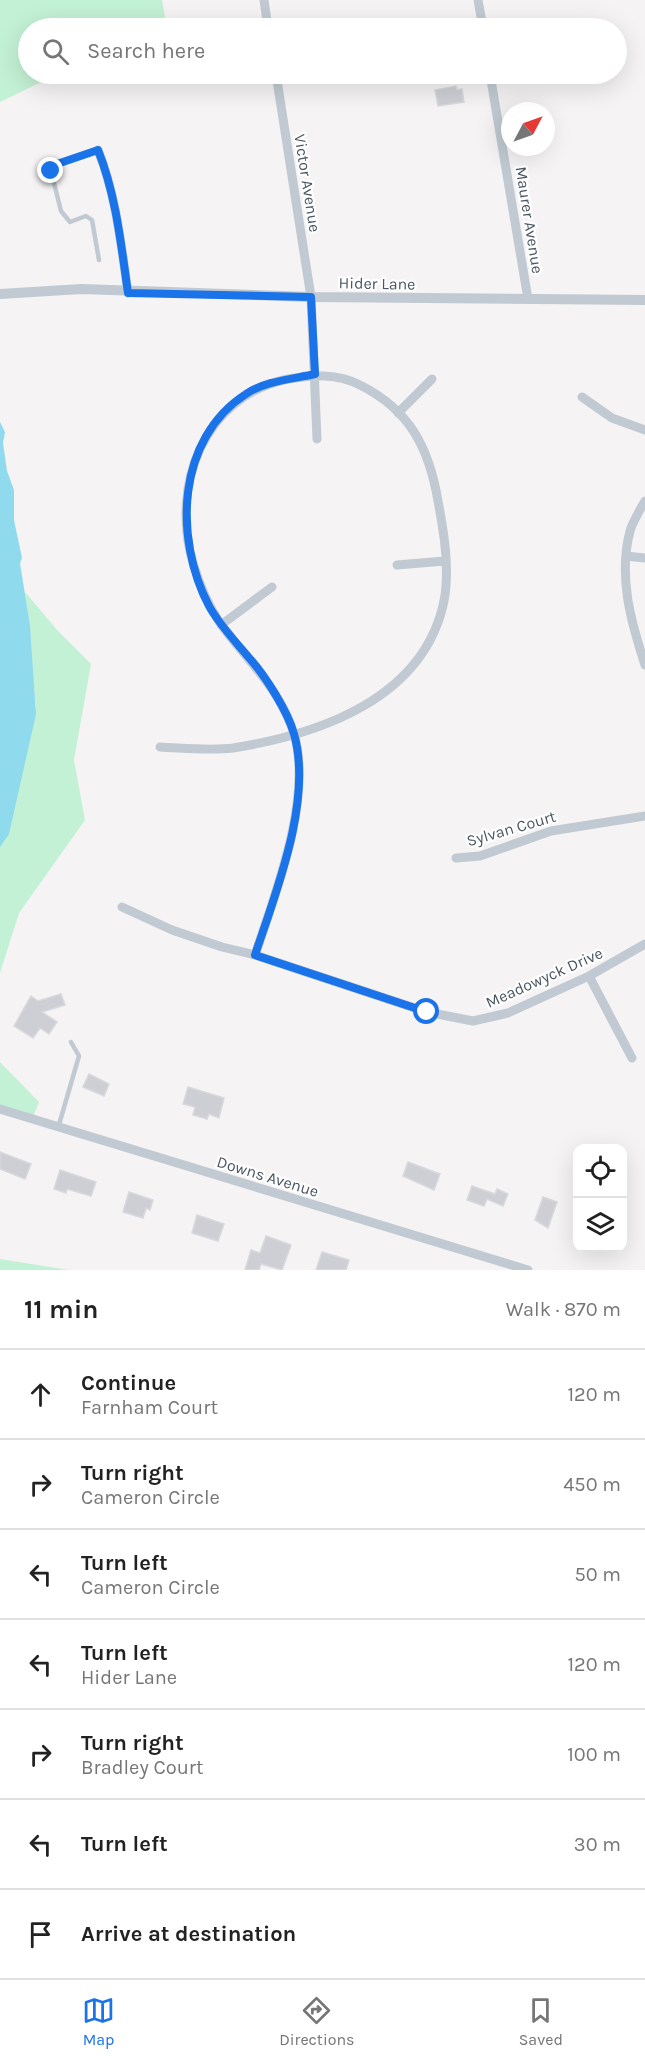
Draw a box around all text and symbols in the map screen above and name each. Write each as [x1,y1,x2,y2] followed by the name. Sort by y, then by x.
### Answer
[18,18,627,84] search box
[39,35,72,68] icon: search
[87,38,205,64] text: Search here
[501,102,555,156] north arrow
[290,133,325,233] street label: Victor Avenue
[37,157,63,183] route end
[512,165,547,275] street label: Maurer Avenue
[338,273,416,294] street label: Hider Lane
[464,807,558,850] street label: Sylvan Court
[483,943,606,1012] street label: Meadowyck Drive
[413,998,439,1024] route start
[573,1144,627,1252] map controls
[573,1144,627,1198] button: locate
[215,1152,321,1201] street label: Downs Avenue
[573,1198,627,1252] button: layers
[24,1294,99,1325] text: 11 min
[506,1298,621,1321] text: Walk · 870 m
[81,1370,176,1396] text: Continue
[24,1378,57,1411] icon: ahead
[567,1383,621,1406] text: 120 m
[81,1396,218,1419] text: Farnham Court
[81,1460,184,1486] text: Turn right
[24,1468,57,1501] icon: right
[563,1473,621,1496] text: 450 m
[81,1486,220,1509] text: Cameron Circle
[81,1550,168,1576] text: Turn left
[24,1558,57,1591] icon: left
[574,1563,621,1586] text: 50 m
[81,1576,220,1599] text: Cameron Circle
[81,1640,168,1666] text: Turn left
[24,1648,57,1681] icon: left
[567,1653,621,1676] text: 120 m
[81,1666,177,1689] text: Hider Lane
[81,1730,184,1756] text: Turn right
[24,1738,57,1771] icon: right
[567,1743,621,1766] text: 100 m
[81,1756,204,1779] text: Bradley Court
[24,1828,57,1861] icon: left
[81,1831,168,1857] text: Turn left
[574,1833,621,1856] text: 30 m
[24,1918,57,1951] icon: arrive
[81,1921,296,1947] text: Arrive at destination
[82,1994,115,2049] tab: Map
[279,1994,354,2049] tab: Directions
[519,1994,563,2049] tab: Saved

